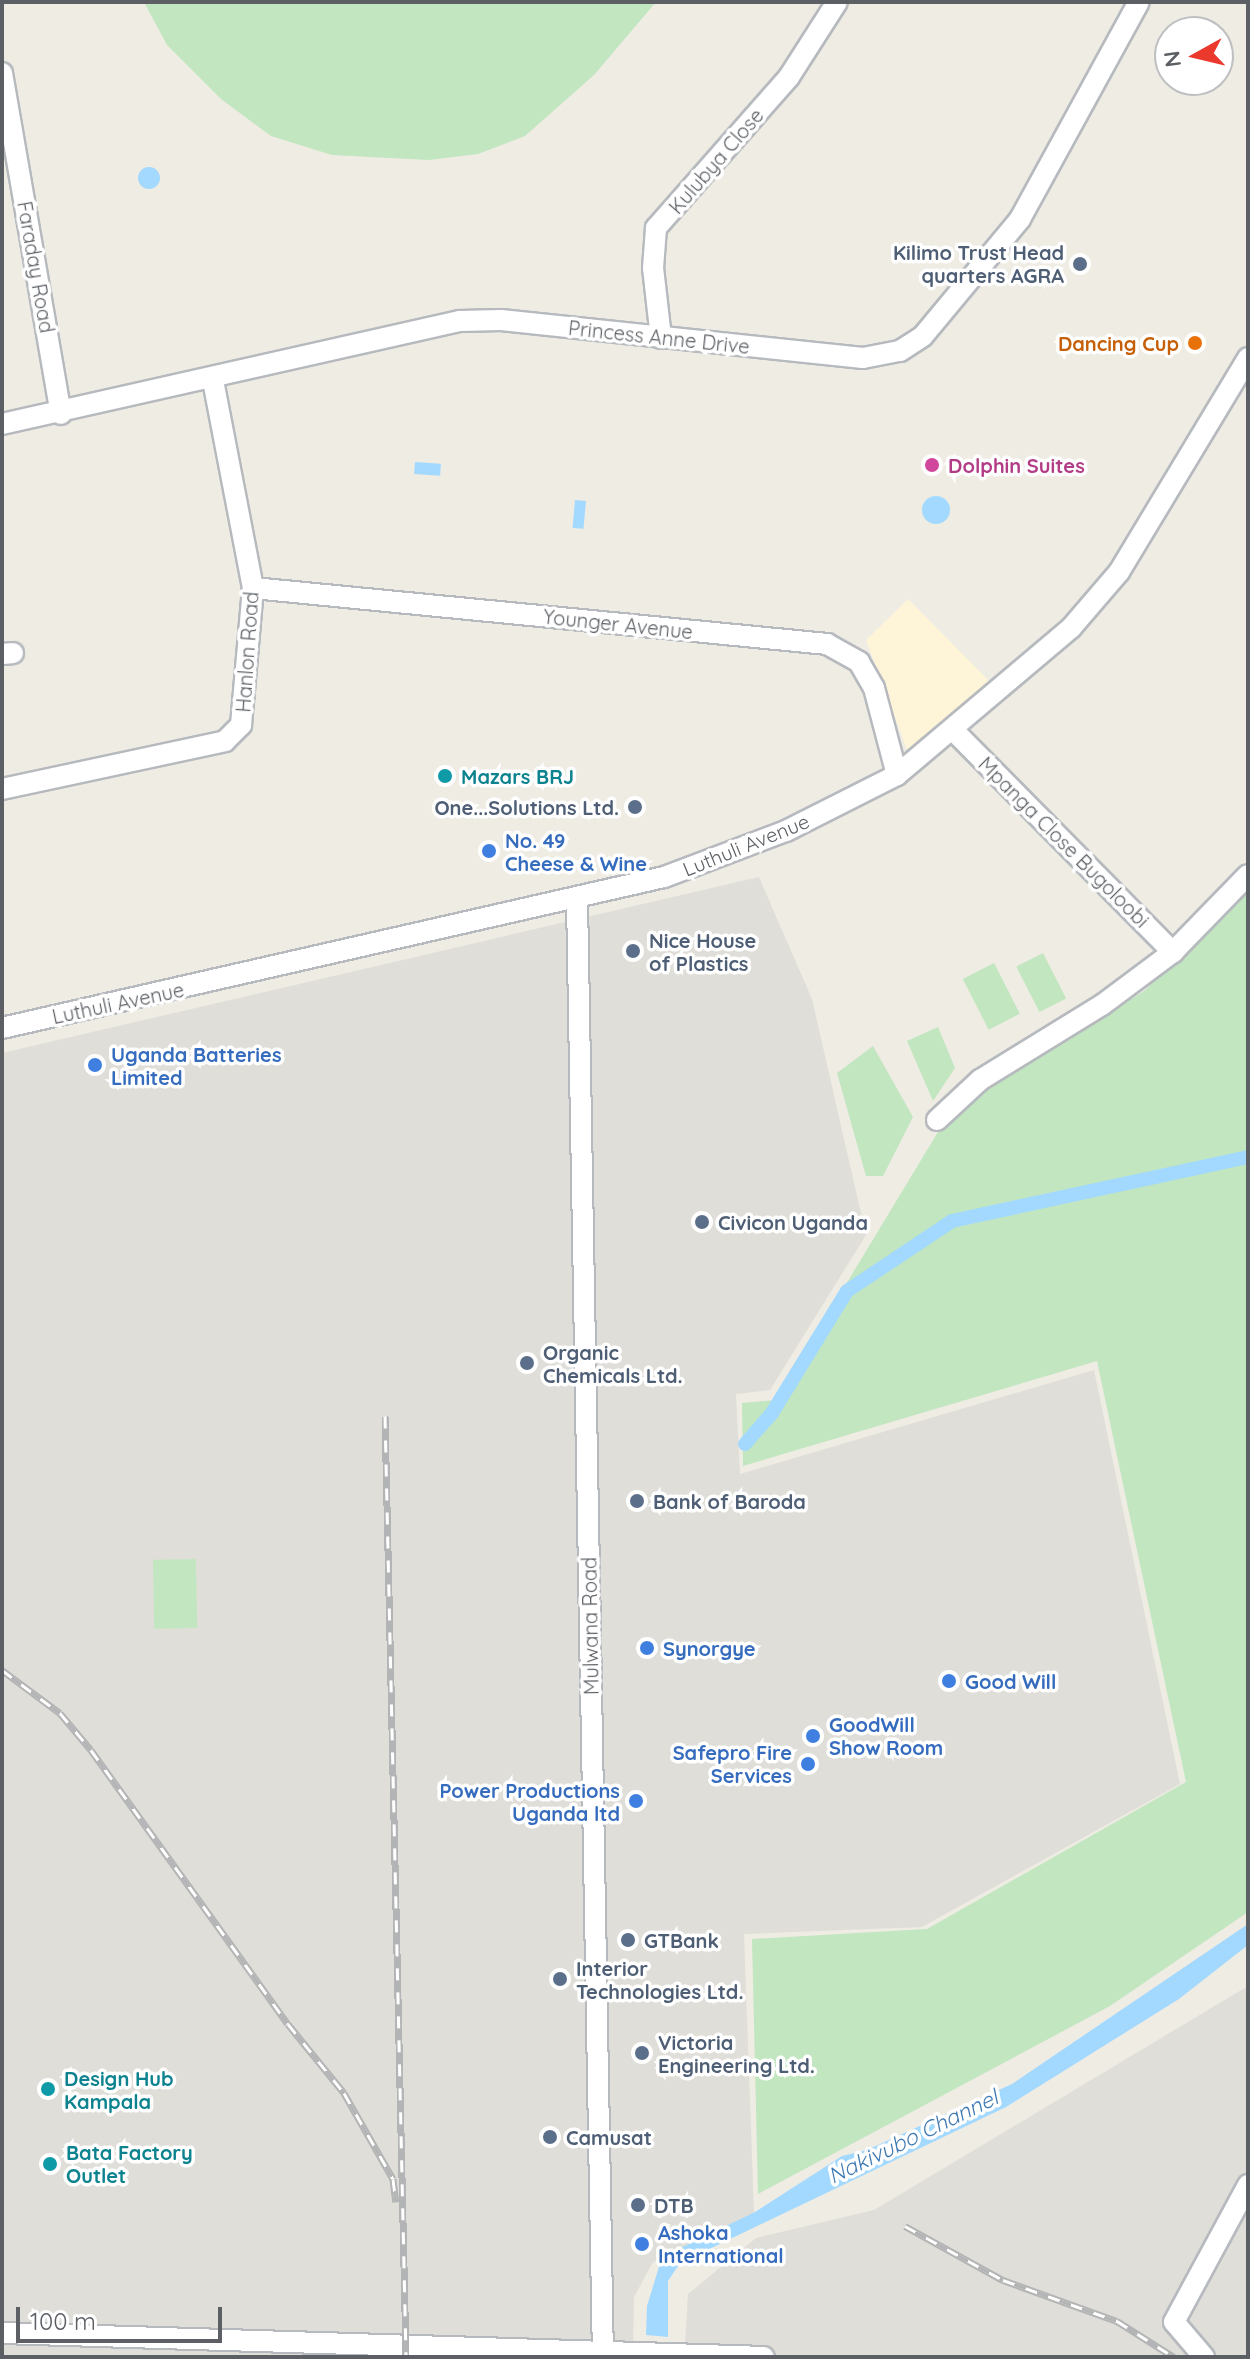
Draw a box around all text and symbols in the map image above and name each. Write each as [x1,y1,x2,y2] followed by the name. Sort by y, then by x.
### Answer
[1154,16,1234,96] north arrow
[1157,49,1187,69] text: N
[664,103,768,219] street label: Kulubya Close
[13,199,59,335] street label: Faraday Road
[893,240,1064,287] place label: Kilimo Trust Head quarters AGRA
[1071,255,1089,273] marker: Kilimo Trust Head quarters AGRA
[567,316,751,358] street label: Princess Anne Drive
[1058,331,1179,355] place label: Dancing Cup
[1186,334,1204,352] marker: Dancing Cup
[948,453,1085,477] place label: Dolphin Suites
[923,456,941,474] marker: Dolphin Suites
[231,591,263,713] street label: Hanlon Road
[542,604,694,644] street label: Younger Avenue
[974,752,1154,932] street label: Mpanga Close Bugoloobi
[461,764,574,788] place label: Mazars BRJ
[436,767,454,785] marker: Mazars BRJ
[434,795,619,819] place label: One...Solutions Ltd.
[626,798,644,816] marker: One...Solutions Ltd.
[679,809,813,881] street label: Luthuli Avenue
[505,828,647,875] place label: No. 49 Cheese & Wine
[480,842,498,860] marker: No. 49 Cheese & Wine
[649,928,756,975] place label: Nice House of Plastics
[624,942,642,960] marker: Nice House of Plastics
[50,977,186,1029] street label: Luthuli Avenue
[111,1042,282,1089] place label: Uganda Batteries Limited
[86,1056,104,1074] marker: Uganda Batteries Limited
[718,1210,868,1234] place label: Civicon Uganda
[693,1213,711,1231] marker: Civicon Uganda
[543,1340,683,1387] place label: Organic Chemicals Ltd.
[518,1354,536,1372] marker: Organic Chemicals Ltd.
[653,1489,806,1513] place label: Bank of Baroda
[628,1492,646,1510] marker: Bank of Baroda
[577,1557,603,1695] street label: Mulwana Road
[663,1636,756,1660] place label: Synorgye
[638,1639,656,1657] marker: Synorgye
[965,1669,1056,1693] place label: Good Will
[940,1672,958,1690] marker: Good Will
[829,1712,943,1759] place label: GoodWill Show Room
[804,1727,822,1745] marker: GoodWill Show Room
[673,1740,792,1787] place label: Safepro Fire Services
[799,1755,817,1773] marker: Safepro Fire Services
[439,1778,620,1825] place label: Power Productions Uganda ltd
[627,1792,645,1810] marker: Power Productions Uganda ltd
[644,1928,719,1952] place label: GTBank
[619,1931,637,1949] marker: GTBank
[576,1956,743,2003] place label: Interior Technologies Ltd.
[551,1970,569,1988] marker: Interior Technologies Ltd.
[658,2030,815,2077] place label: Victoria Engineering Ltd.
[633,2044,651,2062] marker: Victoria Engineering Ltd.
[64,2066,174,2113] place label: Design Hub Kampala
[39,2080,57,2098] marker: Design Hub Kampala
[824,2084,1002,2190] water label: Nakivubo Channel
[566,2125,652,2149] place label: Camusat
[541,2128,559,2146] marker: Camusat
[66,2140,193,2187] place label: Bata Factory Outlet
[41,2155,59,2173] marker: Bata Factory Outlet
[654,2193,694,2217] place label: DTB
[629,2196,647,2214] marker: DTB
[658,2220,784,2267] place label: Ashoka International
[633,2235,651,2253] marker: Ashoka International
[20,2291,226,2341] scale bar
[30,2306,96,2336] text: 100 m

